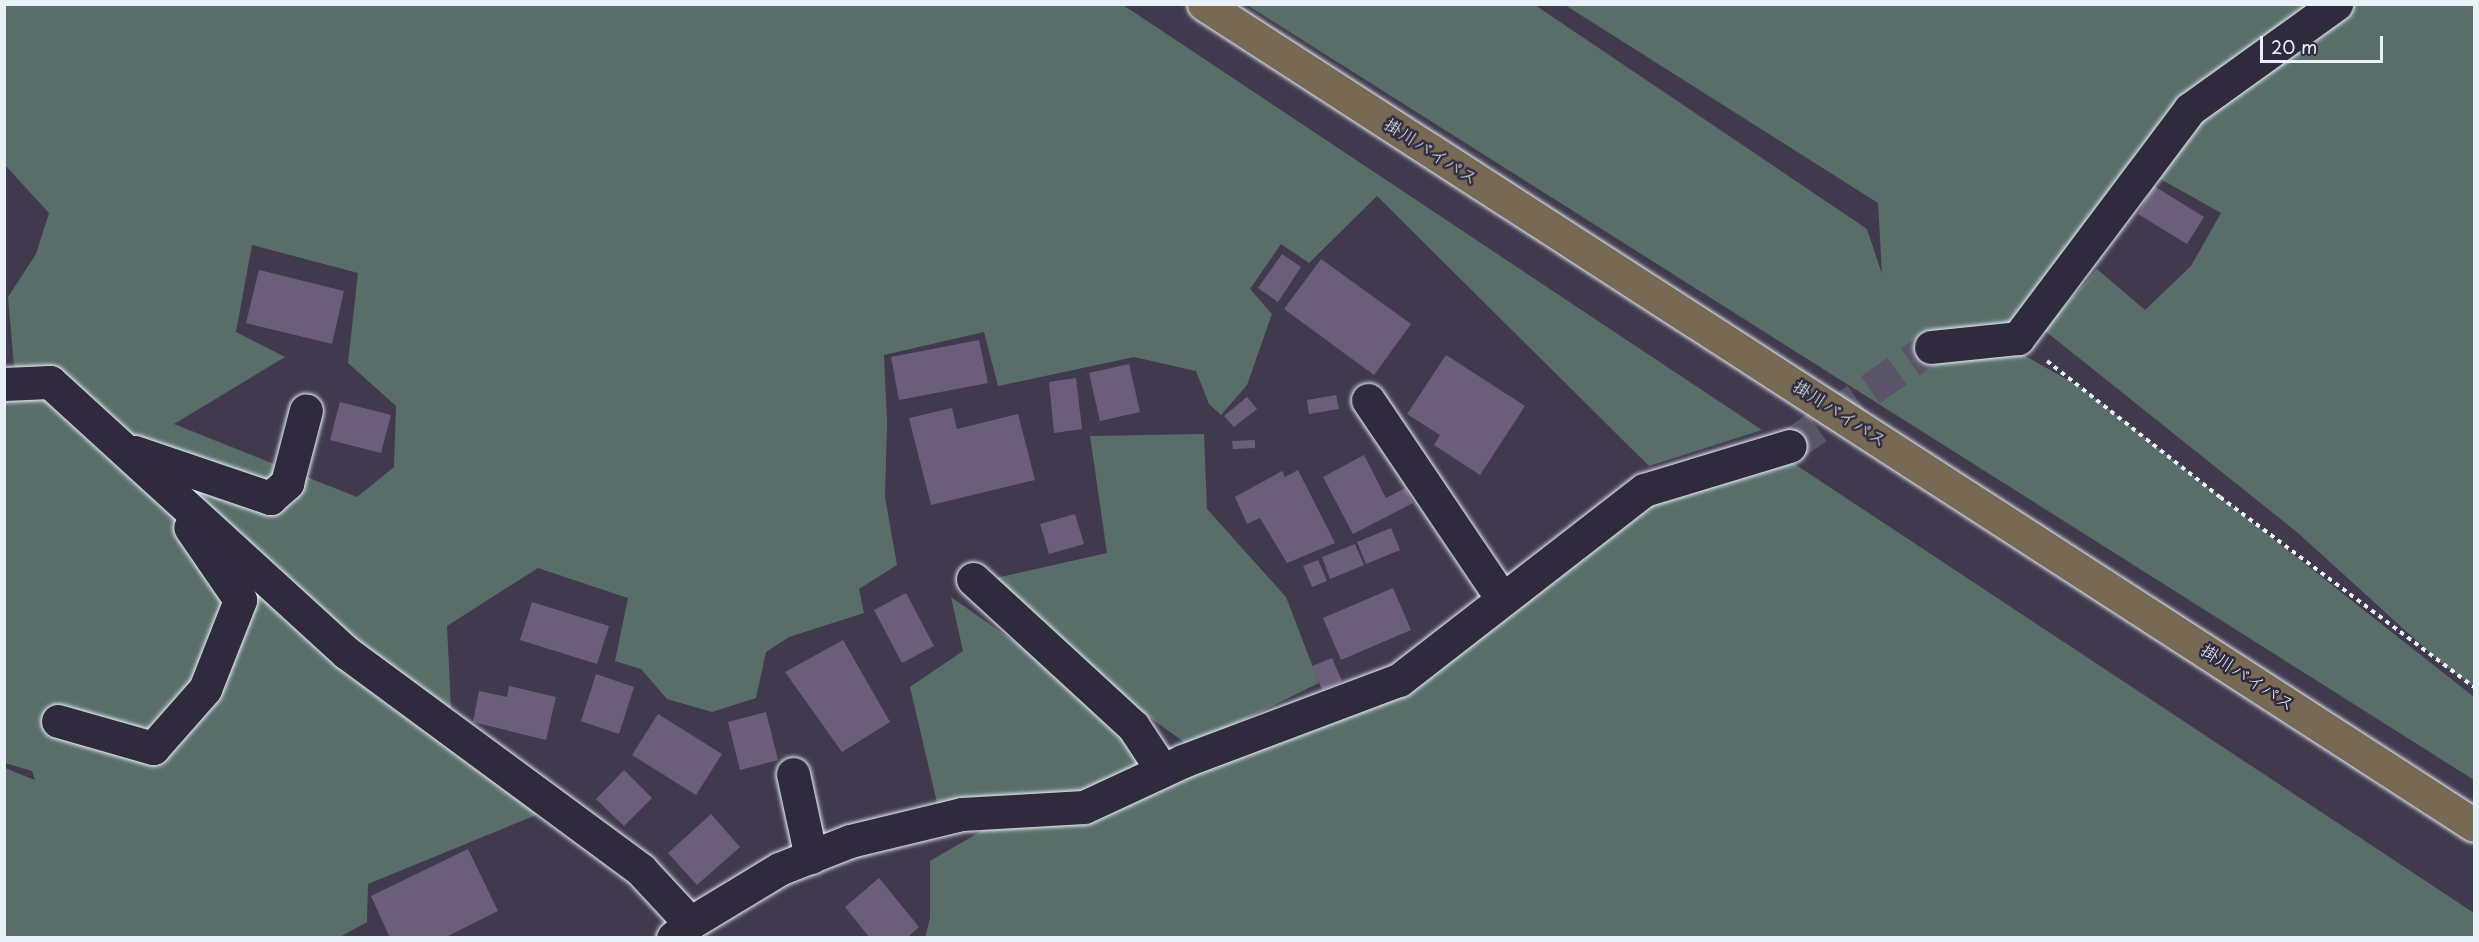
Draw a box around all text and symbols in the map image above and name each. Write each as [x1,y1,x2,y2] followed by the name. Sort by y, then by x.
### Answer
[2263,24,2386,62] scale bar
[2271,33,2317,60] text: 20 m
[1380,113,1482,189] street label: 掛川バイパス
[1789,375,1891,451] street label: 掛川バイパス
[2197,639,2299,715] street label: 掛川バイパス

